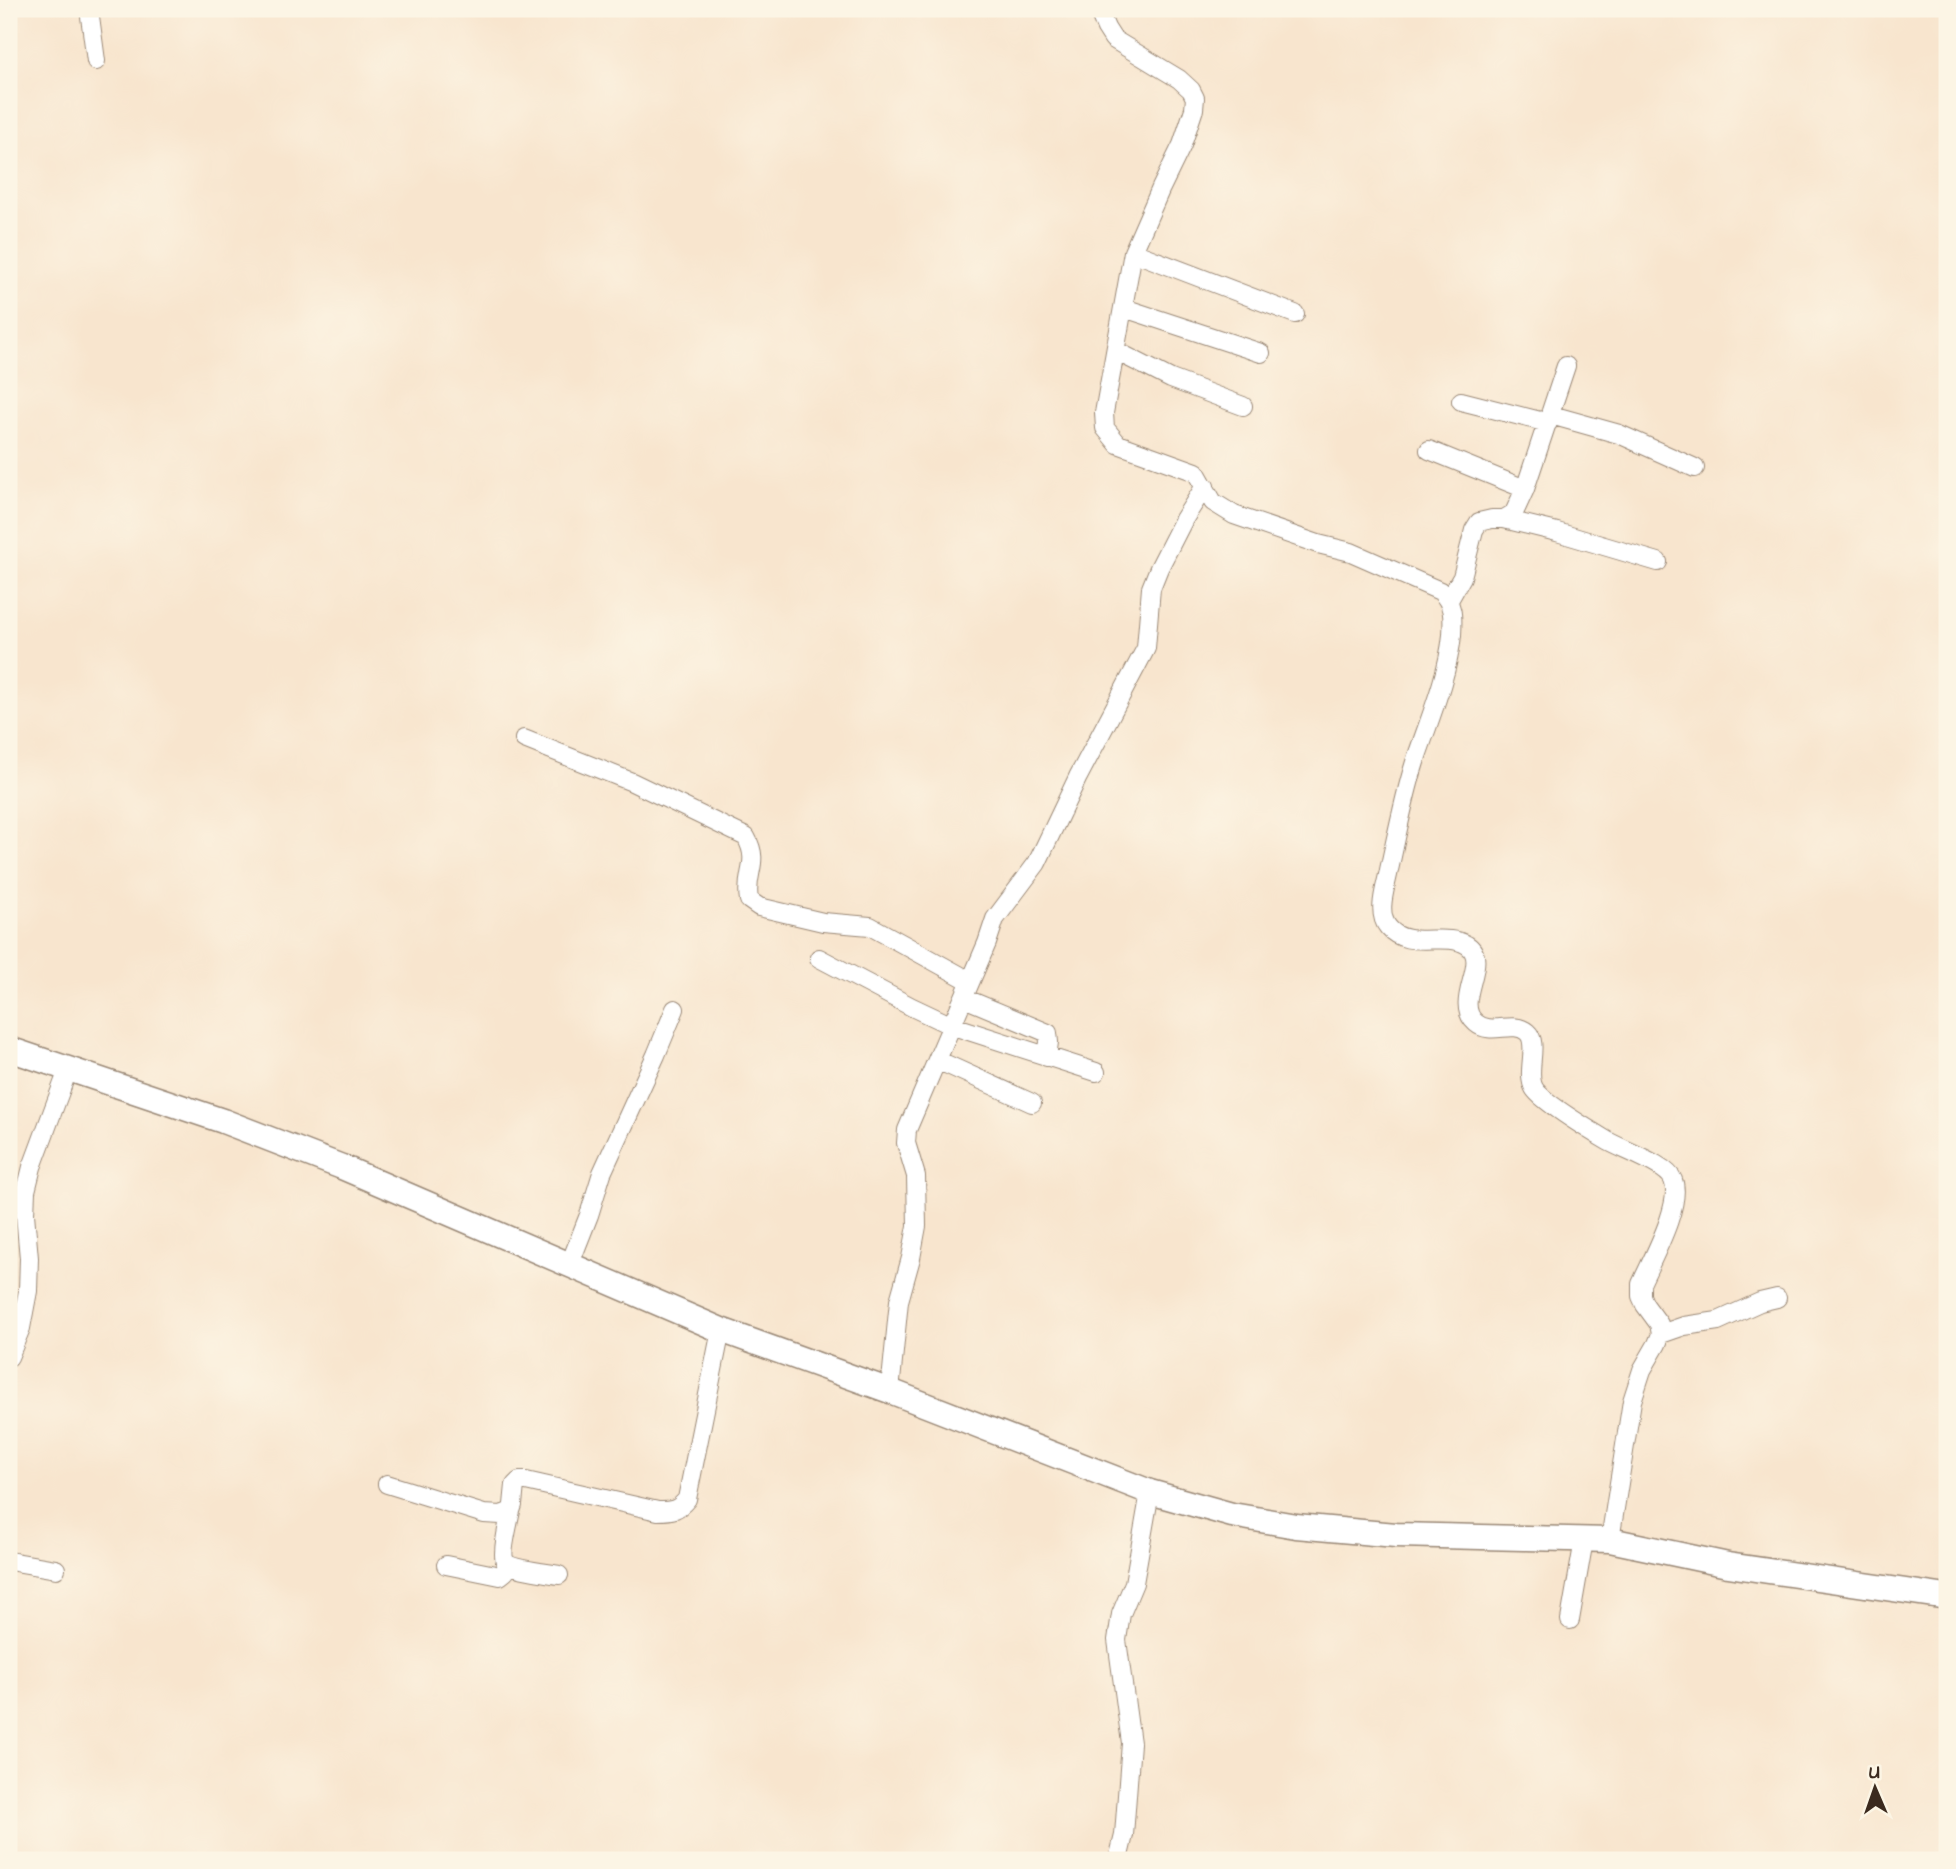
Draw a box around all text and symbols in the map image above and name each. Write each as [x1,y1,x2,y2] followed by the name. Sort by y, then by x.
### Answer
[1840,1754,1910,1824] north arrow
[1869,1759,1881,1786] text: U

